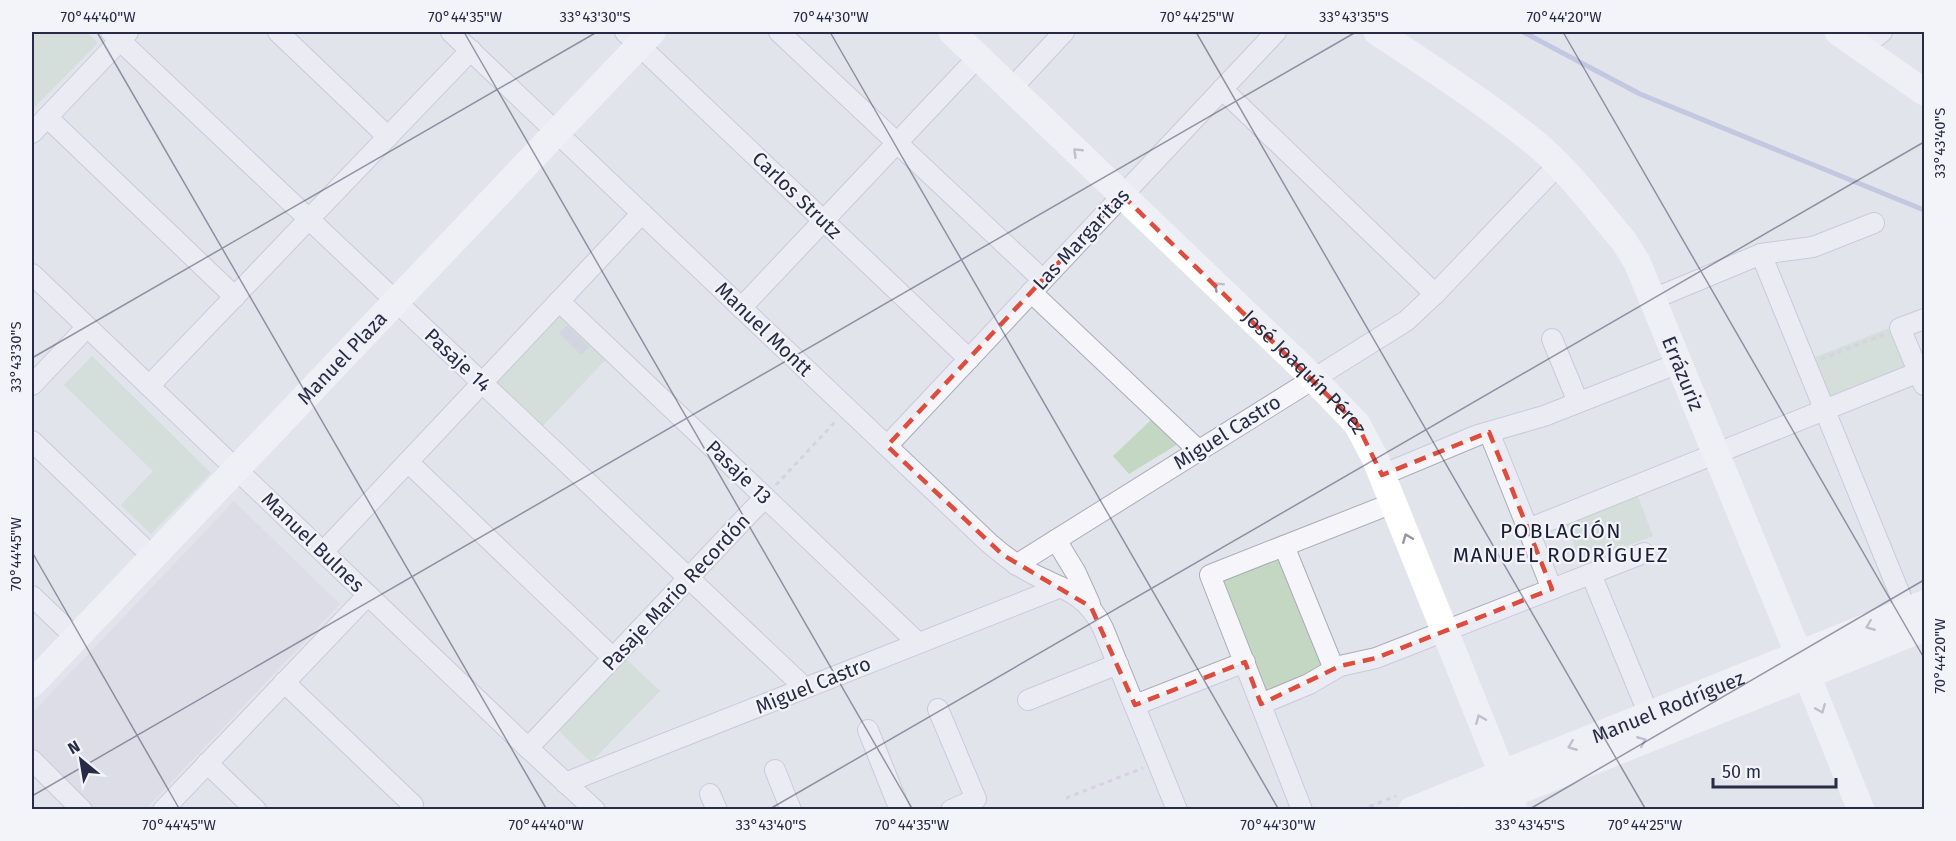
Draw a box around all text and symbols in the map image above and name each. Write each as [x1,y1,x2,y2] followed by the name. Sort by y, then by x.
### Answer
[60,8,136,26] text: 70°44'40"W
[428,8,503,26] text: 70°44'35"W
[559,8,631,26] text: 33°43'30"S
[793,8,869,26] text: 70°44'30"W
[1160,8,1235,26] text: 70°44'25"W
[1319,8,1389,26] text: 33°43'35"S
[1526,8,1602,26] text: 70°44'20"W
[1931,107,1949,179] text: 33°43'40"S
[747,146,847,244] street label: Carlos Strutz
[1073,148,1084,159] one-way arrow
[1028,183,1134,295] street label: Las Margaritas
[711,277,818,382] street label: Manuel Montt
[1214,283,1225,294] one-way arrow
[1237,305,1372,438] street label: José Joaquín Pérez
[292,306,392,409] street label: Manuel Plaza
[7,321,25,393] text: 33°43'30"S
[420,323,496,397] street label: Pasaje 14
[1657,333,1709,415] street label: Errázuriz
[1169,389,1285,475] street label: Miguel Castro
[701,435,777,509] street label: Pasaje 13
[257,487,369,597] street label: Manuel Bulnes
[597,509,755,675] street label: Pasaje Mario Recordón
[7,516,25,591] text: 70°44'45"W
[1453,518,1669,568] district label: POBLACIÓN MANUEL RODRÍGUEZ
[1402,534,1414,545] one-way arrow
[1931,618,1949,694] text: 70°44'20"W
[1865,619,1876,631] one-way arrow
[752,651,874,719] street label: Miguel Castro
[1588,665,1748,748] street label: Manuel Rodríguez
[1814,703,1826,714] one-way arrow
[1475,714,1487,725] one-way arrow
[51,730,111,790] north arrow
[1636,736,1647,748] one-way arrow
[64,737,83,758] text: N
[1567,739,1578,751] one-way arrow
[1713,751,1836,789] scale bar
[1722,761,1761,783] text: 50 m
[142,816,217,834] text: 70°44'45"W
[508,816,584,834] text: 70°44'40"W
[735,816,807,834] text: 33°43'40"S
[875,816,950,834] text: 70°44'35"W
[1240,816,1316,834] text: 70°44'30"W
[1495,816,1565,834] text: 33°43'45"S
[1608,816,1683,834] text: 70°44'25"W

